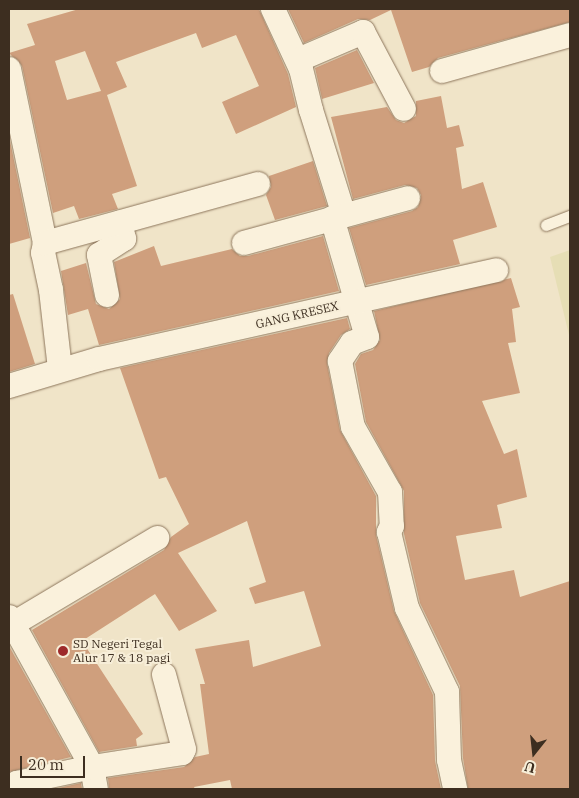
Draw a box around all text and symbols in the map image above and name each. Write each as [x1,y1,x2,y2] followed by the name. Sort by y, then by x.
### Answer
[254,298,340,332] street label: GANG KRESEX
[73,637,170,665] place label: SD Negeri Tegal Alur 17 & 18 pagi
[57,645,69,657] marker: SD Negeri Tegal Alur 17 & 18 pagi
[509,728,559,778] north arrow
[22,746,88,778] scale bar
[28,755,64,774] text: 20 m
[522,757,538,778] text: U

